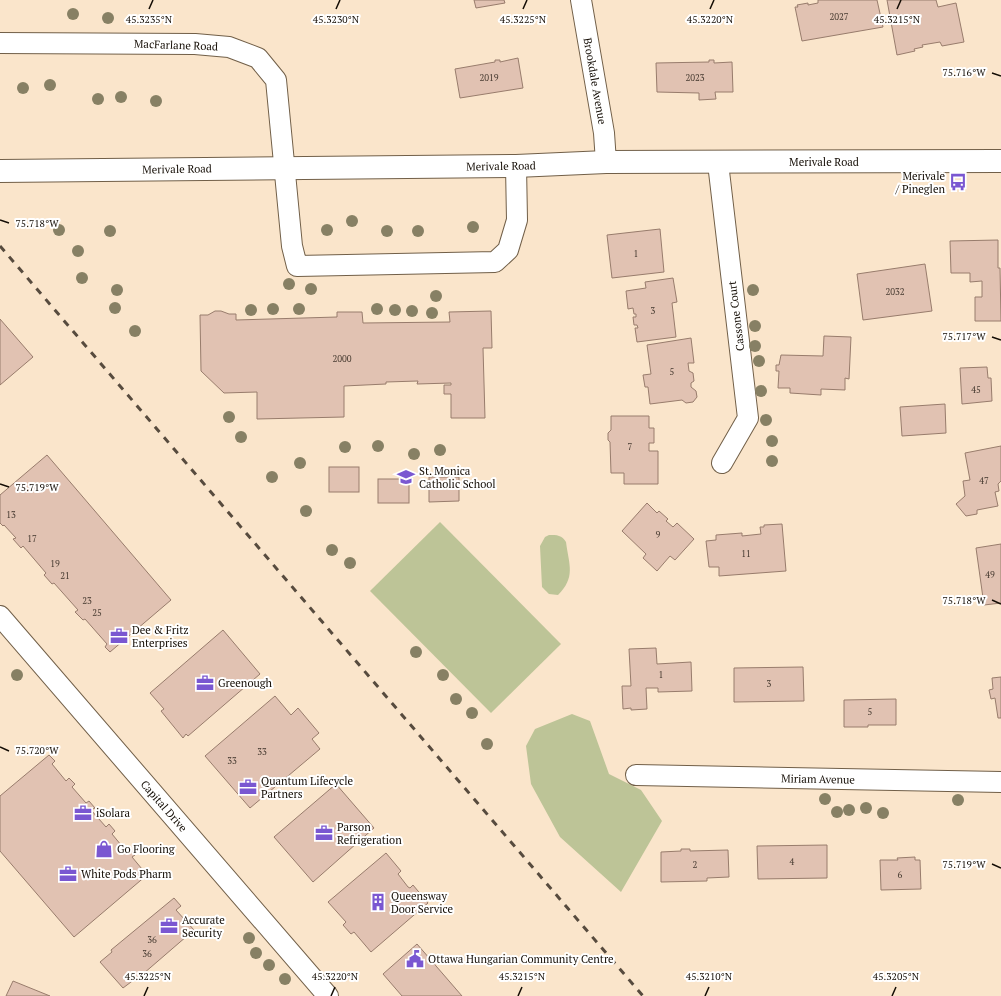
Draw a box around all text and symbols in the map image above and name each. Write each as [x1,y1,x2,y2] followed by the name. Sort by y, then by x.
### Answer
[829,11,849,23] house number: 2027
[126,13,173,26] text: 45.3235°N
[313,13,360,26] text: 45.3230°N
[500,13,547,26] text: 45.3225°N
[687,13,734,26] text: 45.3220°N
[874,13,921,26] text: 45.3215°N
[134,37,218,53] street label: MacFarlane Road
[580,37,610,126] street label: Brookdale Avenue
[942,66,986,79] text: 75.716°W
[479,72,499,84] house number: 2019
[685,72,705,84] house number: 2023
[789,155,859,169] street label: Merivale Road
[466,158,536,174] street label: Merivale Road
[142,161,212,177] street label: Merivale Road
[894,169,945,196] place label: Merivale / Pineglen
[948,172,968,192] bus stop icon: Merivale / Pineglen
[15,217,59,230] text: 75.718°W
[634,248,638,260] house number: 1
[725,280,747,352] street label: Cassone Court
[885,286,905,298] house number: 2032
[651,305,656,317] house number: 3
[942,330,986,343] text: 75.717°W
[332,353,352,365] house number: 2000
[670,366,675,378] house number: 5
[971,384,981,396] house number: 45
[628,441,633,453] house number: 7
[419,464,496,491] place label: St. Monica Catholic School
[396,467,416,487] school or university icon: St. Monica Catholic School
[979,475,989,487] house number: 47
[15,481,59,494] text: 75.719°W
[6,509,16,521] house number: 13
[656,529,661,541] house number: 9
[27,533,37,545] house number: 17
[741,548,751,560] house number: 11
[50,558,60,570] house number: 19
[985,569,995,581] house number: 49
[60,570,70,582] house number: 21
[942,594,986,607] text: 75.718°W
[82,595,92,607] house number: 23
[92,607,102,619] house number: 25
[132,623,189,650] place label: Dee & Fritz Enterprises
[109,626,129,646] office icon: Dee & Fritz Enterprises
[659,669,663,681] house number: 1
[195,673,215,693] office icon: Greenough
[218,676,273,690] place label: Greenough
[767,678,772,690] house number: 3
[868,706,873,718] house number: 5
[15,744,59,757] text: 75.720°W
[257,746,267,758] house number: 33
[227,755,237,767] house number: 33
[781,771,856,787] street label: Miriam Avenue
[261,774,353,801] place label: Quantum Lifecycle Partners
[138,777,191,835] street label: Capital Drive
[238,777,258,797] office icon: Quantum Lifecycle Partners
[73,803,93,823] office icon: iSolara
[96,806,130,820] place label: iSolara
[337,820,402,847] place label: Parson Refrigeration
[314,823,334,843] office icon: Parson Refrigeration
[94,839,114,859] shop icon: Go Flooring
[117,842,175,856] place label: Go Flooring
[790,856,795,868] house number: 4
[942,858,986,871] text: 75.719°W
[693,859,698,871] house number: 2
[58,864,78,884] office icon: White Pods Pharm
[81,867,172,881] place label: White Pods Pharm
[898,869,903,881] house number: 6
[391,889,454,916] place label: Queensway Door Service
[368,892,388,912] building icon: Queensway Door Service
[182,913,225,940] place label: Accurate Security
[159,916,179,936] office icon: Accurate Security
[147,934,157,946] house number: 36
[142,948,152,960] house number: 36
[405,949,425,969] public building icon: Ottawa Hungarian Community Centre
[428,952,614,966] place label: Ottawa Hungarian Community Centre
[125,970,172,983] text: 45.3225°N
[312,970,359,983] text: 45.3220°N
[499,970,546,983] text: 45.3215°N
[686,970,733,983] text: 45.3210°N
[873,970,920,983] text: 45.3205°N

